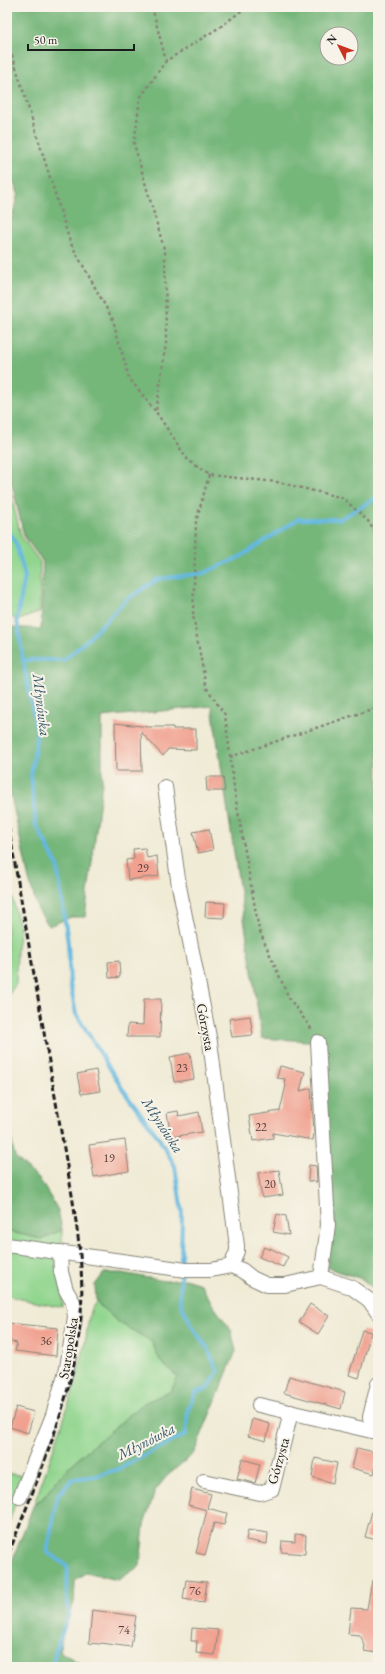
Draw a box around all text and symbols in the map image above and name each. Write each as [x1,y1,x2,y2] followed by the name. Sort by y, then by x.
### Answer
[28,26,134,52] scale bar
[319,26,359,66] north arrow
[323,31,340,47] text: N
[34,32,58,48] text: 50 m
[29,672,55,737] water label: Młynówka
[137,860,149,876] house number: 29
[193,1002,219,1053] street label: Górzysta
[176,1060,188,1076] house number: 23
[137,1093,188,1156] water label: Młynówka
[255,1119,267,1135] house number: 22
[103,1150,115,1166] house number: 19
[264,1176,276,1192] house number: 20
[54,1316,82,1380] street label: Staropolska
[40,1333,52,1349] house number: 36
[113,1418,178,1464] water label: Młynówka
[263,1435,293,1486] street label: Górzysta
[189,1583,201,1599] house number: 76
[118,1622,130,1638] house number: 74

